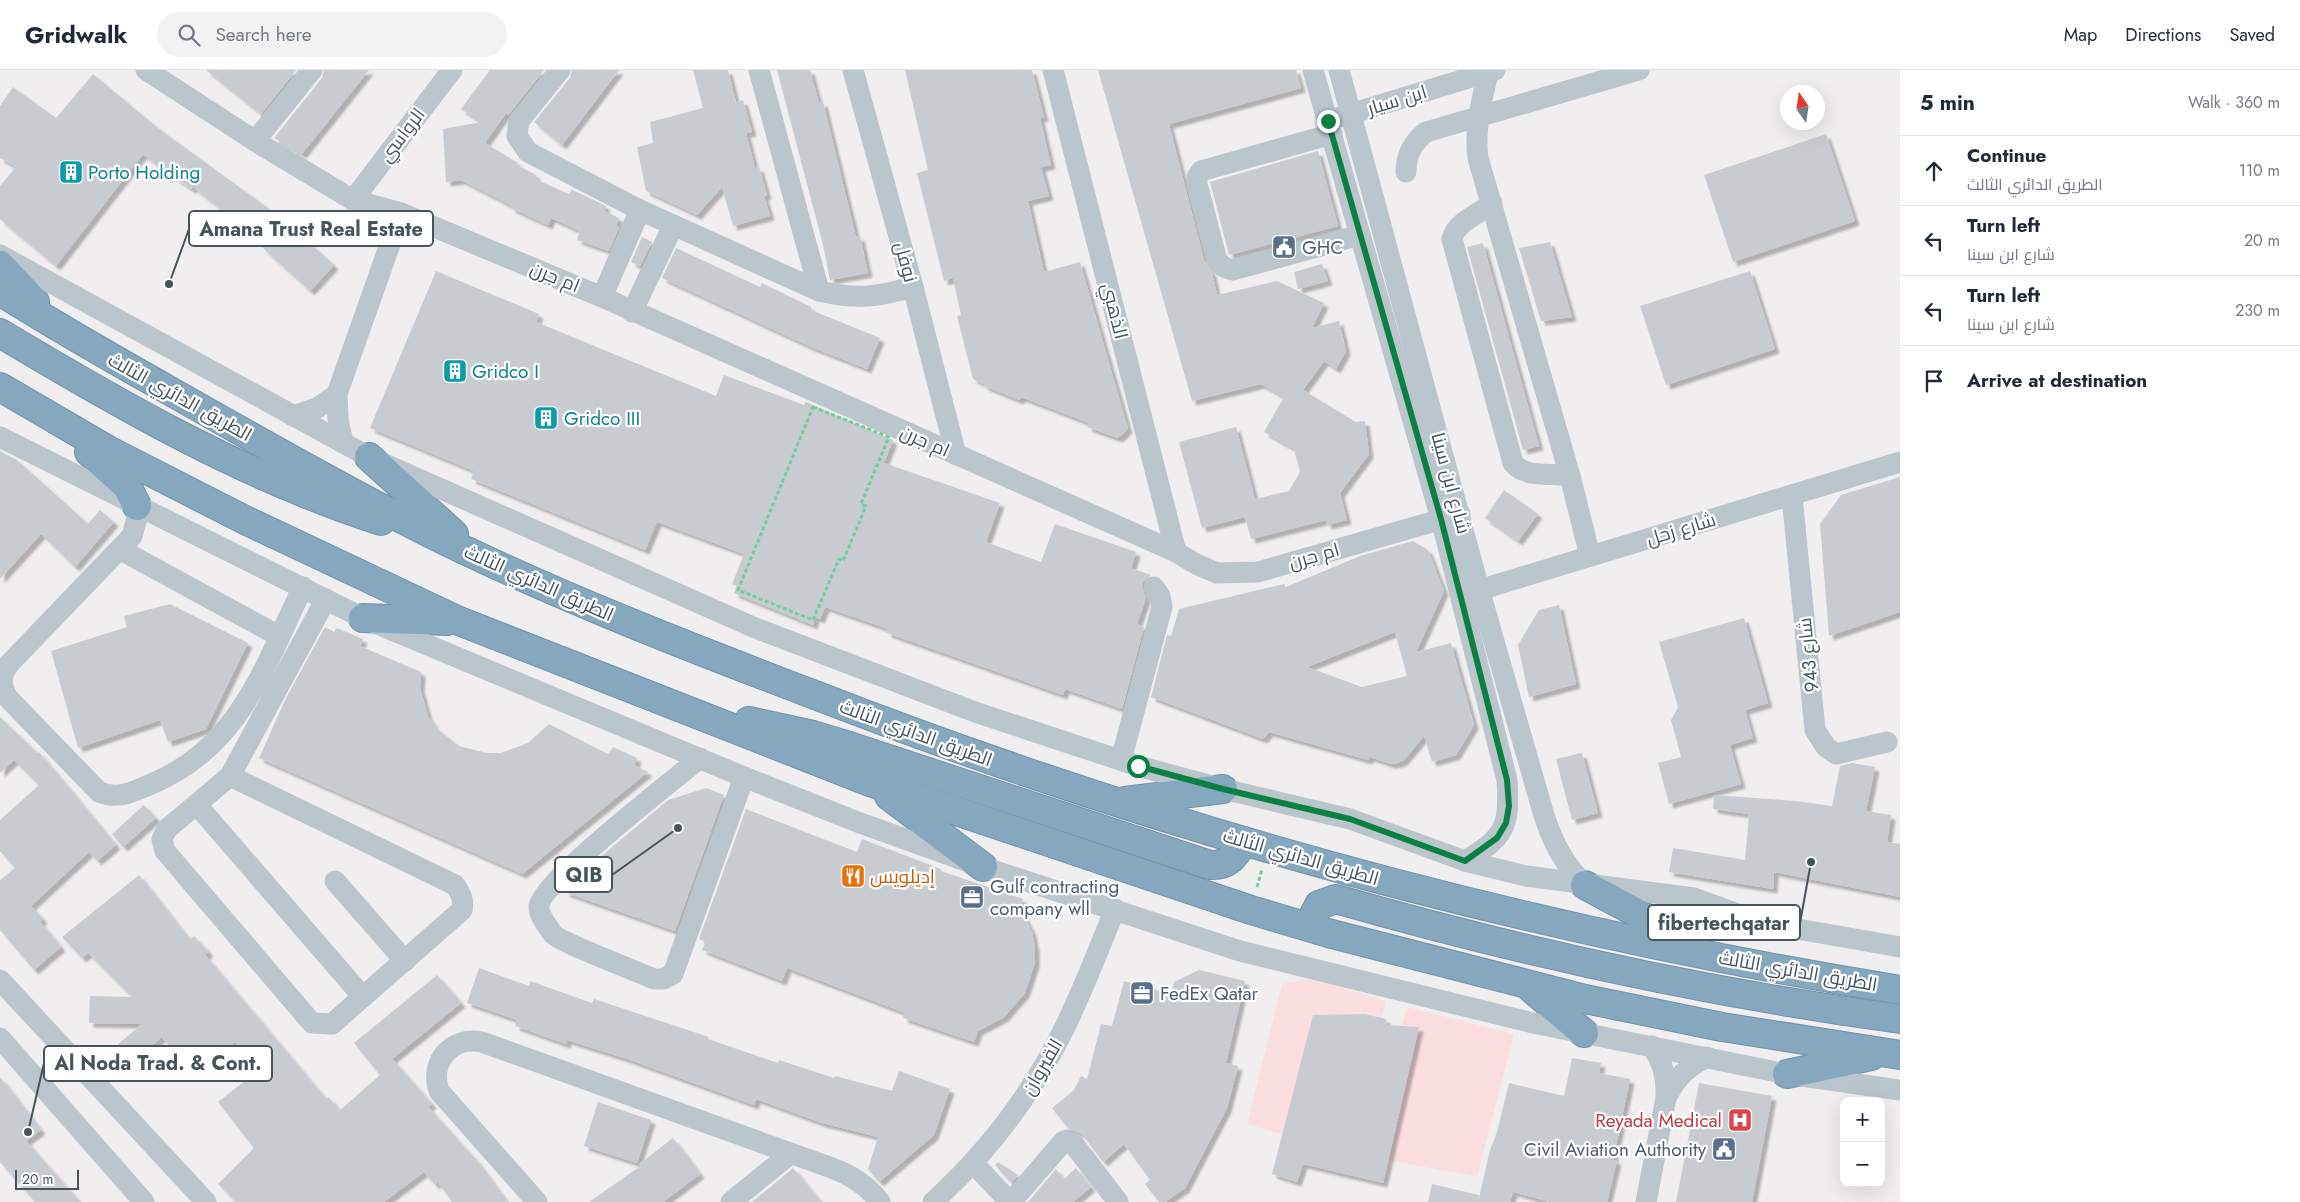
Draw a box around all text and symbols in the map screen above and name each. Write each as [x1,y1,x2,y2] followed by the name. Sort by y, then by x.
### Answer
[157,12,507,57] search box
[25,17,127,52] text: Gridwalk
[175,21,203,49] icon: search
[215,21,311,48] text: Search here
[2064,22,2097,48] text: Map
[2125,22,2201,48] text: Directions
[2229,22,2275,48] text: Saved
[1363,78,1430,122] street label: ابن سيار
[1780,85,1825,130] north arrow
[1920,88,1975,118] text: 5 min
[2188,91,2280,114] text: Walk · 360 m
[373,102,432,169] street label: الرواسي
[1317,110,1340,133] route end
[1967,142,2046,169] text: Continue
[1920,157,1948,185] icon: ahead
[58,159,84,185] building icon: Porto Holding
[88,159,200,186] place label: Porto Holding
[2239,159,2280,182] text: 110 m
[1967,173,2103,196] text: الطريق الدائري الثالث
[189,211,433,246] callout: Amana Trust Real Estate
[1967,212,2040,239] text: Turn left
[198,215,423,244] text: Amana Trust Real Estate
[1920,227,1948,255] icon: left
[2244,229,2280,252] text: 20 m
[1271,234,1297,260] public building icon: GHC
[1302,234,1343,261] place label: GHC
[888,239,924,285] street label: نوفل
[1967,243,2055,266] text: شارع ابن سينا
[526,255,584,299] street label: ام جرن
[1094,280,1135,342] street label: الذهبي
[1967,282,2040,309] text: Turn left
[1920,297,1948,325] icon: left
[2235,299,2280,322] text: 230 m
[1967,313,2055,336] text: شارع ابن سينا
[103,346,257,449] street label: الطريق الدائري الثالث
[442,358,468,384] building icon: Gridco I
[472,358,539,385] place label: Gridco I
[1920,367,1948,395] icon: arrive
[1967,367,2147,394] text: Arrive at destination
[533,405,559,431] building icon: Gridco III
[564,405,640,432] place label: Gridco III
[896,418,954,464] street label: ام جرن
[1424,429,1478,537] street label: شارع ابن سينا
[1643,506,1719,552] street label: شارع زحل
[1285,536,1343,576] street label: ام جرن
[460,538,618,629] street label: الطريق الدائري الثالث
[1791,616,1825,694] street label: شارع 943
[835,693,996,774] street label: الطريق الدائري الثالث
[1127,755,1150,778] route start
[1220,822,1382,893] street label: الطريق الدائري الثالث
[555,857,612,892] callout: QIB
[566,861,602,890] text: QIB
[840,863,866,889] restaurant icon: إديلويس
[870,863,935,890] place label: إديلويس
[990,873,1119,922] place label: Gulf contracting company wll
[959,884,985,910] office icon: Gulf contracting company wll
[1648,905,1800,940] callout: fibertechqatar
[1658,909,1791,938] text: fibertechqatar
[1716,944,1880,999] street label: الطريق الدائري الثالث
[1129,980,1155,1006] office icon: FedEx Qatar
[1160,980,1259,1007] place label: FedEx Qatar
[1015,1033,1069,1101] street label: القيروان
[44,1046,272,1081] callout: Al Noda Trad. & Cont.
[53,1049,262,1078] text: Al Noda Trad. & Cont.
[1840,1097,1885,1187] map controls
[1840,1097,1885,1142] button: +
[1595,1107,1722,1134] place label: Reyada Medical
[1727,1107,1753,1133] hospital icon: Reyada Medical
[1524,1136,1707,1163] place label: Civil Aviation Authority
[1711,1136,1737,1162] public building icon: Civil Aviation Authority
[1840,1142,1885,1187] button: −
[15,1167,79,1190] scale bar
[22,1169,54,1189] text: 20 m

